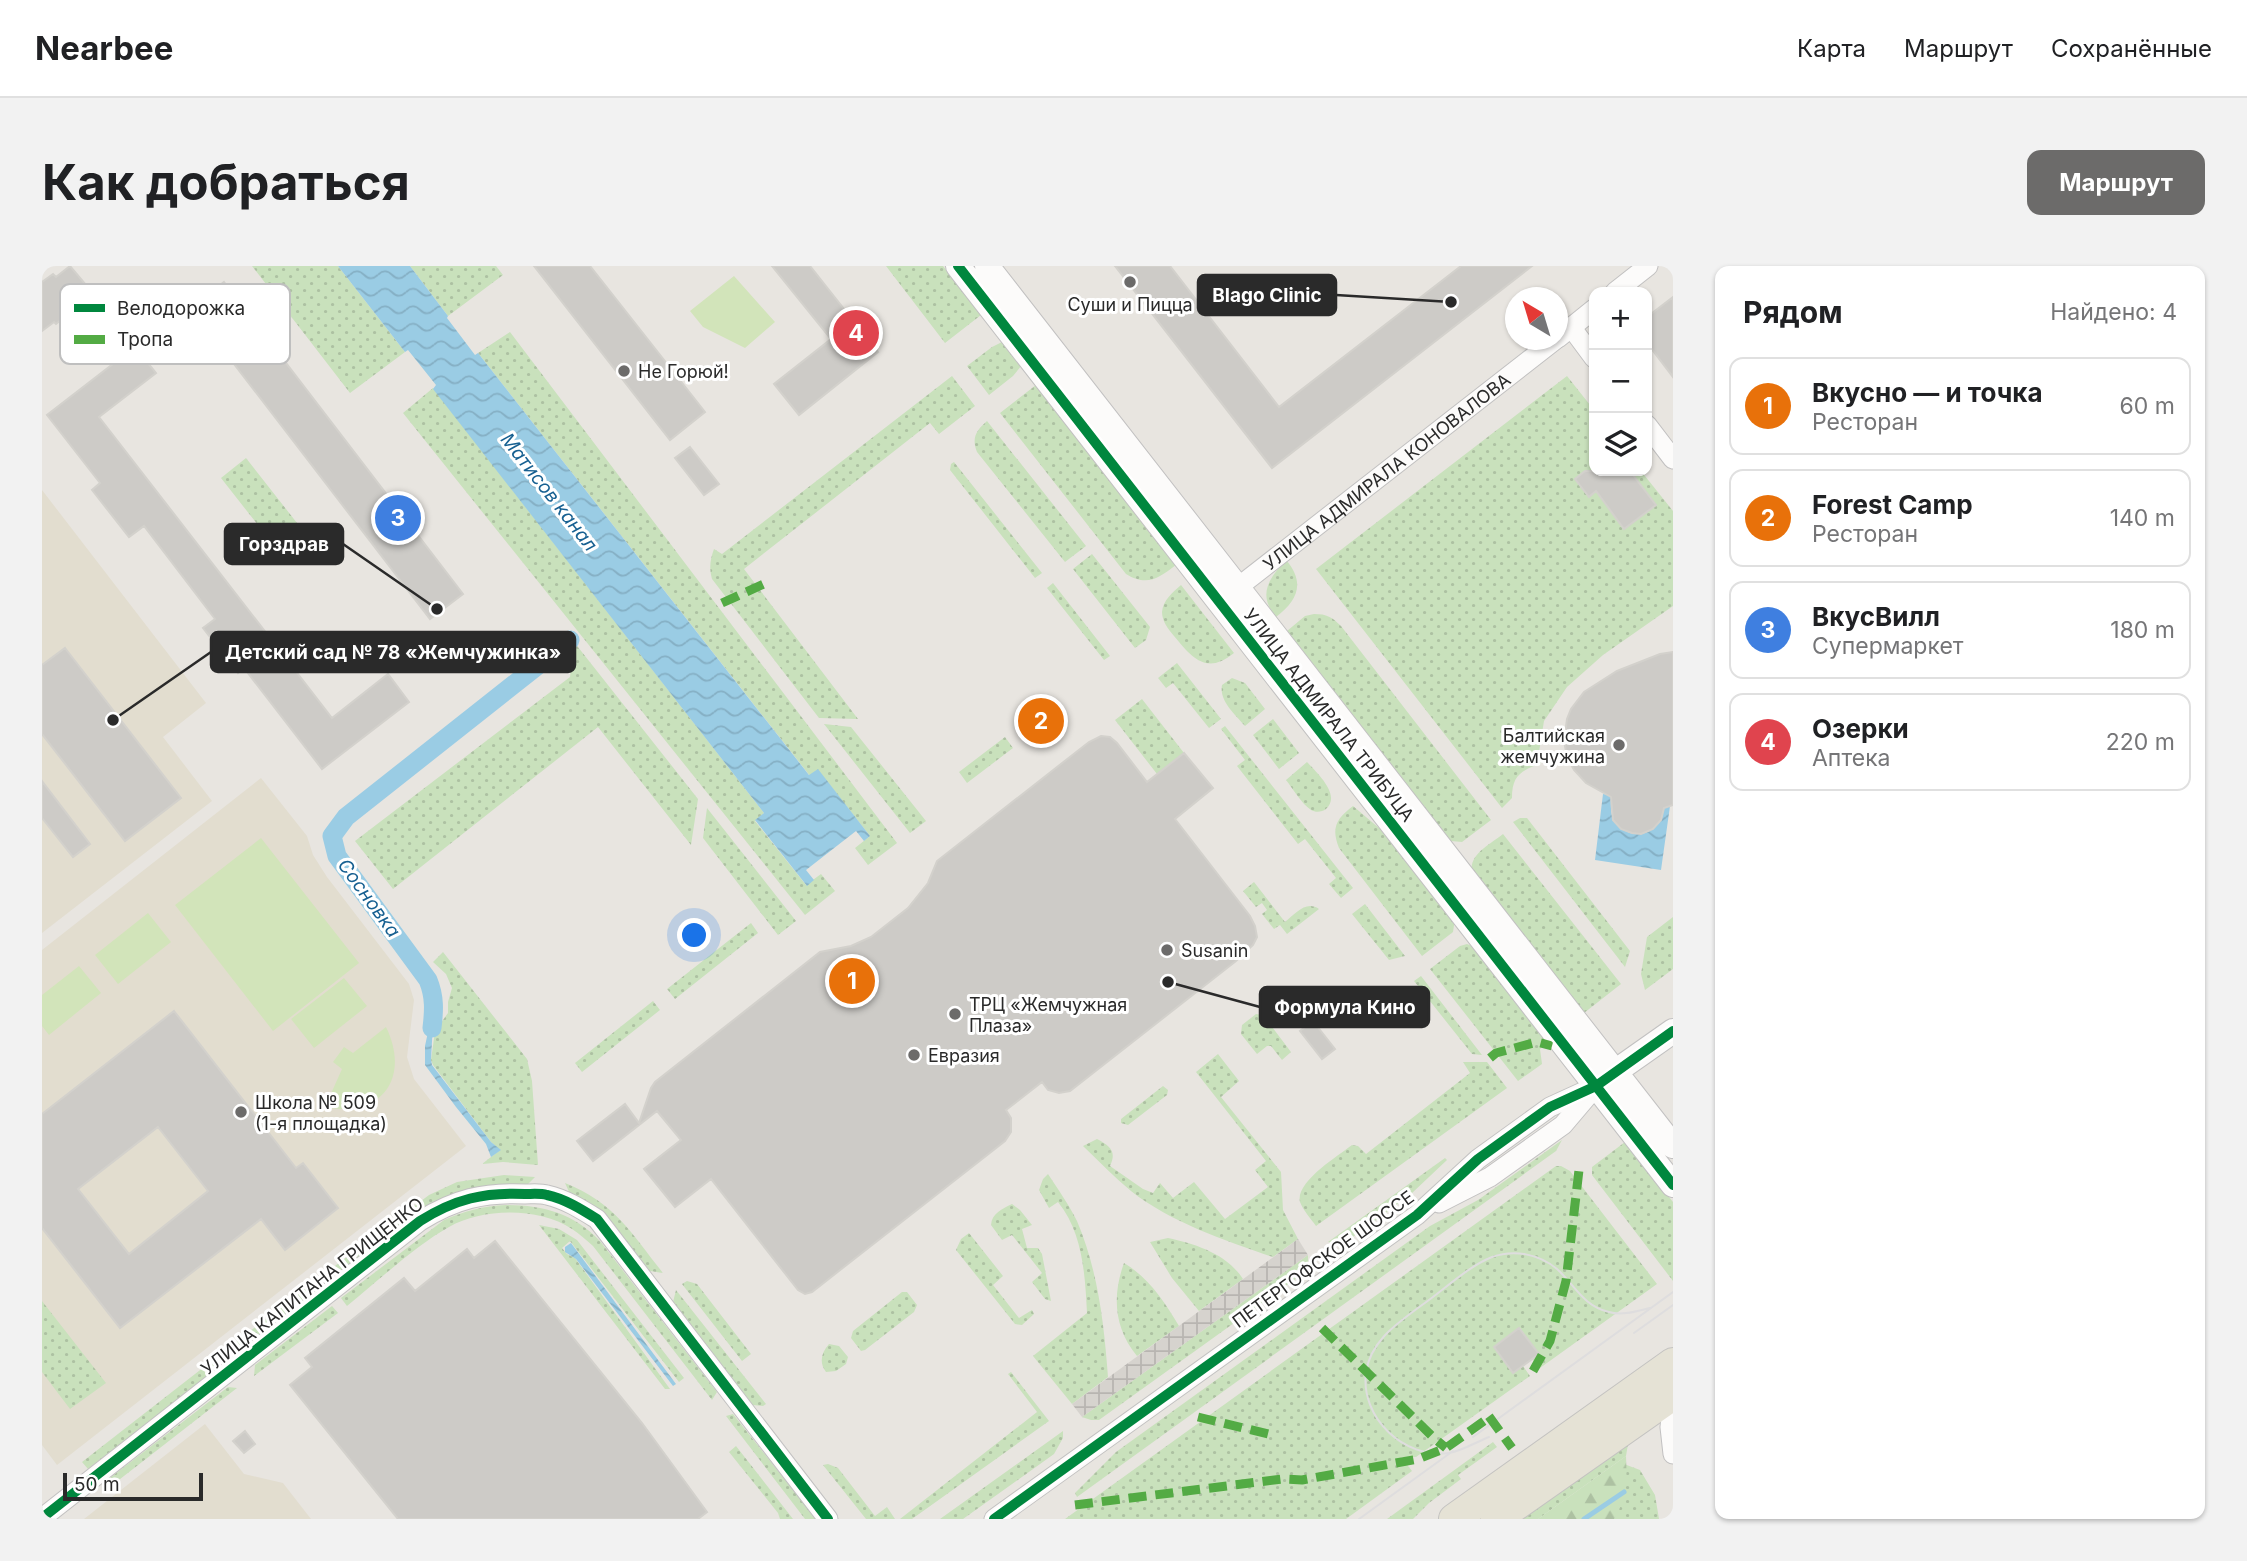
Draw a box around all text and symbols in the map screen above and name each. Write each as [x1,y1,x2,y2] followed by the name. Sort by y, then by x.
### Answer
[35,28,173,68] text: Nearbee
[1797,34,1866,63] text: Карта
[1904,34,2013,63] text: Маршрут
[2051,34,2212,63] text: Сохранённые
[2027,150,2205,215] button: Маршрут
[42,153,410,212] text: Как добраться
[1122,274,1138,290] marker: Суши и Пицца
[1198,275,1336,315] callout: Blago Clinic
[60,284,290,364] legend
[1212,284,1322,307] text: Blago Clinic
[1505,287,1568,350] north arrow
[1589,287,1652,476] map controls
[1589,287,1652,350] button: +
[1067,294,1193,315] place label: Суши и Пицца
[1743,294,1843,330] text: Рядом
[117,297,245,320] text: Велодорожка
[2050,298,2177,326] text: Найдено: 4
[833,307,879,359] pin: 4
[117,328,173,351] text: Тропа
[1589,350,1652,413] button: −
[638,361,729,382] place label: Не Горюй!
[616,363,632,379] marker: Не Горюй!
[1259,369,1514,574] street label: УЛИЦА АДМИРАЛА КОНОВАЛОВА
[1812,377,2043,408] text: Вкусно — и точка
[1763,392,1773,420] text: 1
[2120,392,2175,420] text: 60 m
[1812,408,1918,436] text: Ресторан
[1589,413,1652,476] button: layers
[496,428,602,556] water label: Матисов канал
[1812,489,1973,520] text: Forest Camp
[375,492,421,544] pin: 3
[1761,504,1775,532] text: 2
[2110,504,2175,532] text: 140 m
[1812,520,1918,548] text: Ресторан
[225,524,343,564] callout: Горздрав
[239,533,329,556] text: Горздрав
[1812,601,1940,632] text: ВкусВилл
[1239,604,1419,826] street label: УЛИЦА АДМИРАЛА ТРИБУЦА
[1761,616,1775,644] text: 3
[2110,616,2175,644] text: 180 m
[211,632,575,672] callout: Детский сад № 78 «Жемчужинка»
[1812,632,1964,660] text: Супермаркет
[225,641,561,664] text: Детский сад № 78 «Жемчужинка»
[1018,695,1064,747] pin: 2
[1812,713,1909,744] text: Озерки
[1500,725,1605,767] place label: Балтийская жемчужина
[1760,728,1776,756] text: 4
[2106,728,2175,756] text: 220 m
[1611,737,1627,753] marker: Балтийская жемчужина
[1812,744,1891,772] text: Аптека
[333,854,405,942] water label: Сосновка
[677,918,711,952] your location
[1181,940,1248,961] place label: Susanin
[1159,942,1175,958] marker: Susanin
[829,955,875,1007] pin: 1
[1260,987,1429,1027] callout: Формула Кино
[969,994,1127,1036] place label: ТРЦ «Жемчужная Плаза»
[1274,996,1416,1019] text: Формула Кино
[947,1006,963,1022] marker: ТРЦ «Жемчужная Плаза»
[928,1045,1000,1066] place label: Евразия
[906,1047,922,1063] marker: Евразия
[255,1092,387,1134] place label: Школа № 509 (1-я площадка)
[233,1104,249,1120] marker: Школа № 509 (1-я площадка)
[1228,1186,1418,1332] street label: ПЕТЕРГОФСКОЕ ШОССЕ
[197,1193,427,1379] street label: УЛИЦА КАПИТАНА ГРИЩЕНКО
[63,1470,203,1502] scale bar
[74,1473,120,1496] text: 50 m

